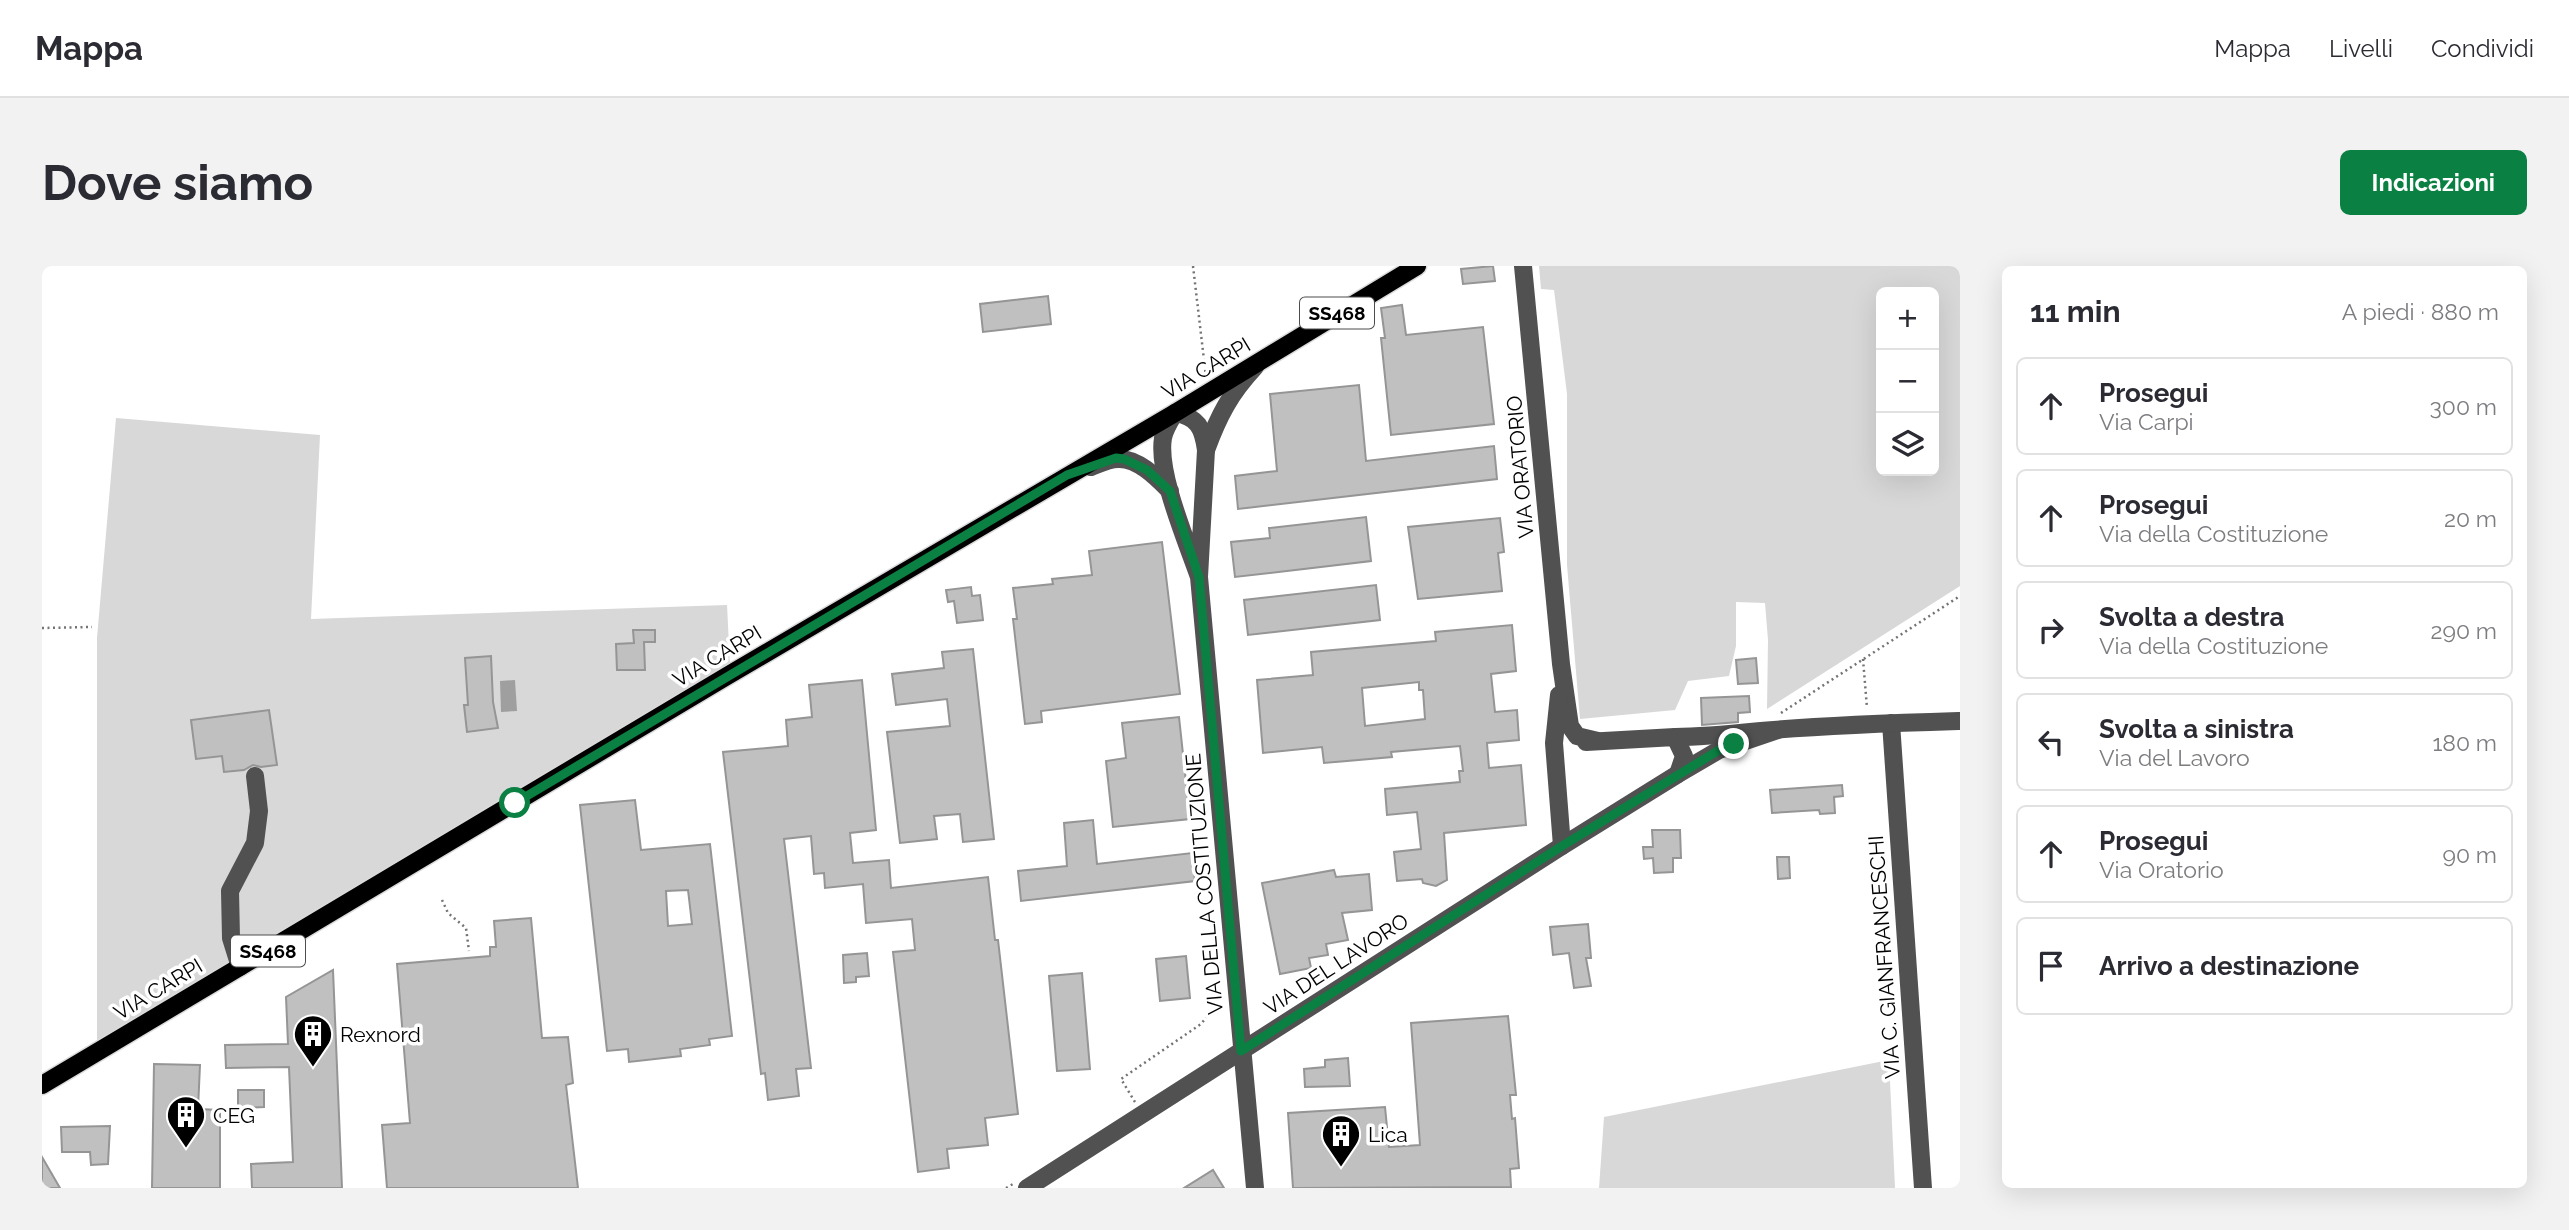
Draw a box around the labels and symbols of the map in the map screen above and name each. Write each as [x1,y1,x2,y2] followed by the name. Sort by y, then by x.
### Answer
[1300,298,1374,328] road number: SS468
[1157,332,1255,404] street label: VIA CARPI
[1501,395,1539,539] street label: VIA ORATORIO
[668,620,766,692] street label: VIA CARPI
[1718,728,1749,759] route end
[1180,752,1228,1016] street label: VIA DELLA COSTITUZIONE
[499,787,530,818] route start
[1863,834,1905,1080] street label: VIA C. GIANFRANCESCHI
[1259,908,1413,1020] street label: VIA DEL LAVORO
[231,936,305,966] road number: SS468
[109,953,207,1025] street label: VIA CARPI
[292,1013,334,1068] building icon: Rexnord
[340,1022,421,1047] place label: Rexnord
[165,1094,207,1149] building icon: CEG
[213,1103,255,1128] place label: CEG
[1320,1113,1362,1168] building icon: Lica
[1368,1122,1408,1147] place label: Lica

